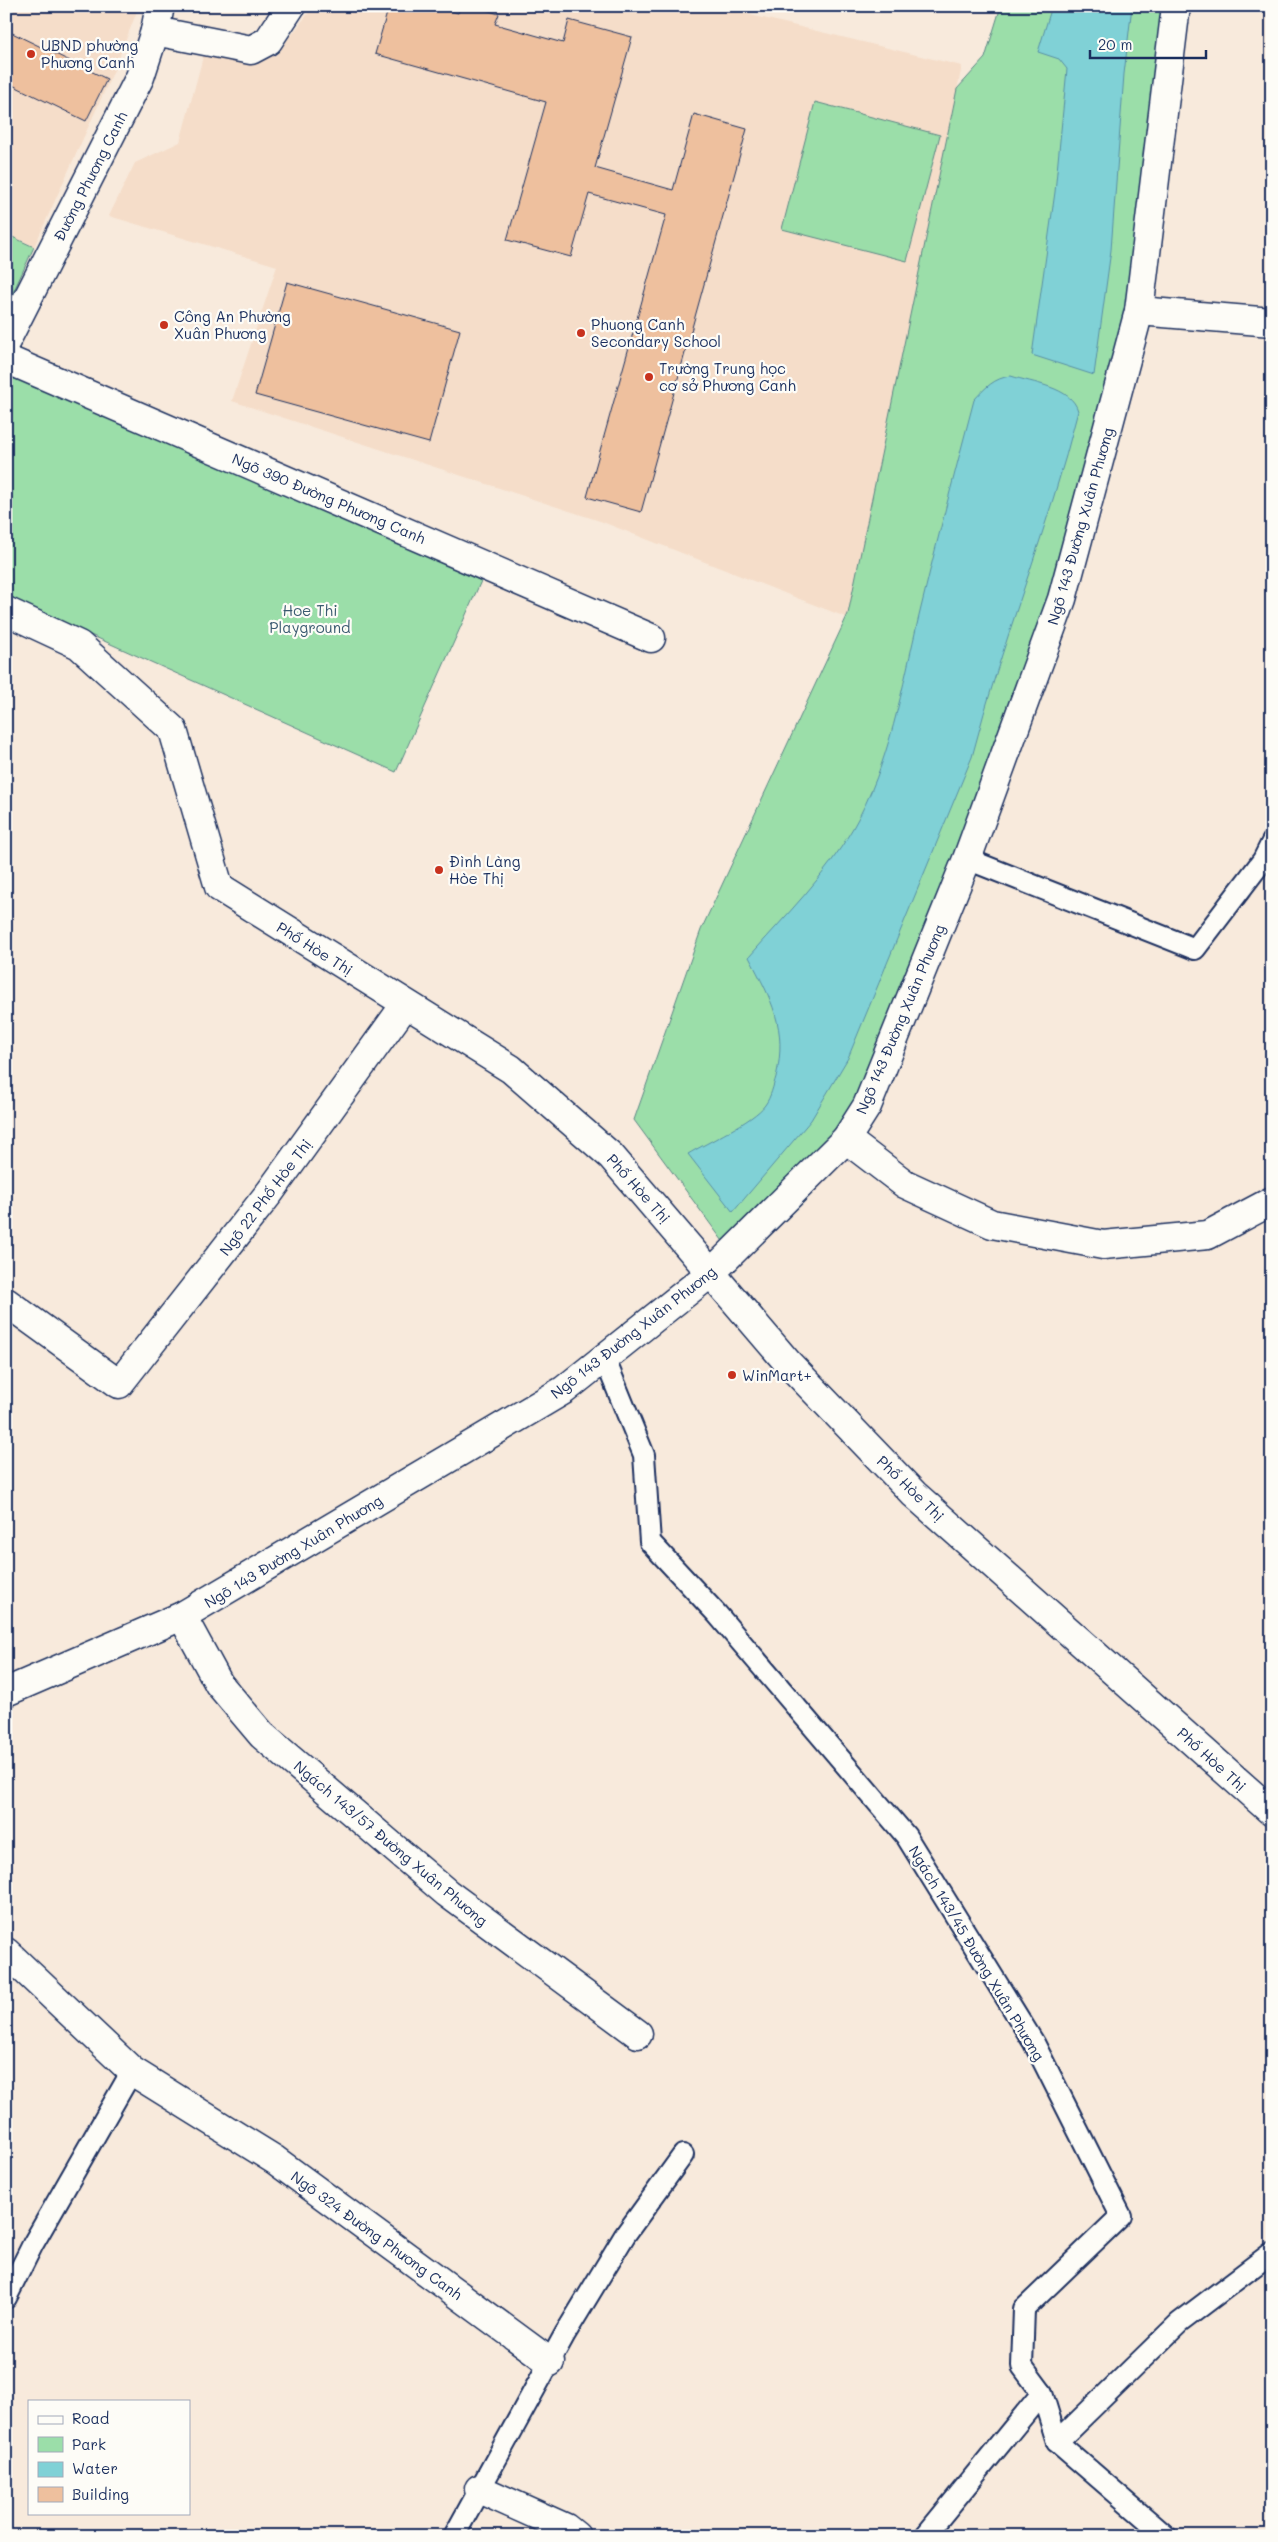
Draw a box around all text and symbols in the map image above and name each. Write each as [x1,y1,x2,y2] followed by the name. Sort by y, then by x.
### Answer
[1090,28,1207,60] scale bar
[1098,34,1132,54] text: 20 m
[41,35,139,72] place label: UBND phường Phương Canh
[25,48,37,60] marker: UBND phường Phương Canh
[49,108,131,244] street label: Đường Phương Canh
[174,306,291,343] place label: Công An Phường Xuân Phương
[591,314,721,351] place label: Phuong Canh Secondary School
[158,319,170,331] marker: Công An Phường Xuân Phương
[575,327,587,339] marker: Phuong Canh Secondary School
[659,358,796,395] place label: Trường Trung học cơ sở Phương Canh
[643,371,655,383] marker: Trường Trung học cơ sở Phương Canh
[1042,425,1118,627] street label: Ngõ 143 Đường Xuân Phương
[229,448,429,548] street label: Ngõ 390 Đường Phương Canh
[269,600,351,637] park label: Hoe Thi Playground
[449,851,521,888] place label: Đình Làng Hòe Thị
[433,864,445,876] marker: Đình Làng Hòe Thị
[273,917,357,979] street label: Phố Hòe Thị
[851,921,949,1117] street label: Ngõ 143 Đường Xuân Phương
[214,1135,316,1259] street label: Ngõ 22 Phố Hòe Thị
[603,1149,675,1227] street label: Phố Hòe Thị
[546,1261,720,1403] street label: Ngõ 143 Đường Xuân Phương
[742,1365,812,1385] place label: WinMart+
[726,1369,738,1381] marker: WinMart+
[873,1451,949,1525] street label: Phố Hòe Thị
[200,1490,386,1612] street label: Ngõ 143 Đường Xuân Phương
[1173,1723,1251,1795] street label: Phố Hòe Thị
[290,1756,492,1930] street label: Ngách 143/57 Đường Xuân Phương
[905,1842,1050,2065] street label: Ngách 143/45 Đường Xuân Phương
[287,2166,467,2304] street label: Ngõ 324 Đường Phương Canh
[28,2400,190,2514] legend
[72,2408,109,2428] text: Road
[72,2434,106,2454] text: Park
[72,2458,118,2478] text: Water
[72,2484,129,2504] text: Building

